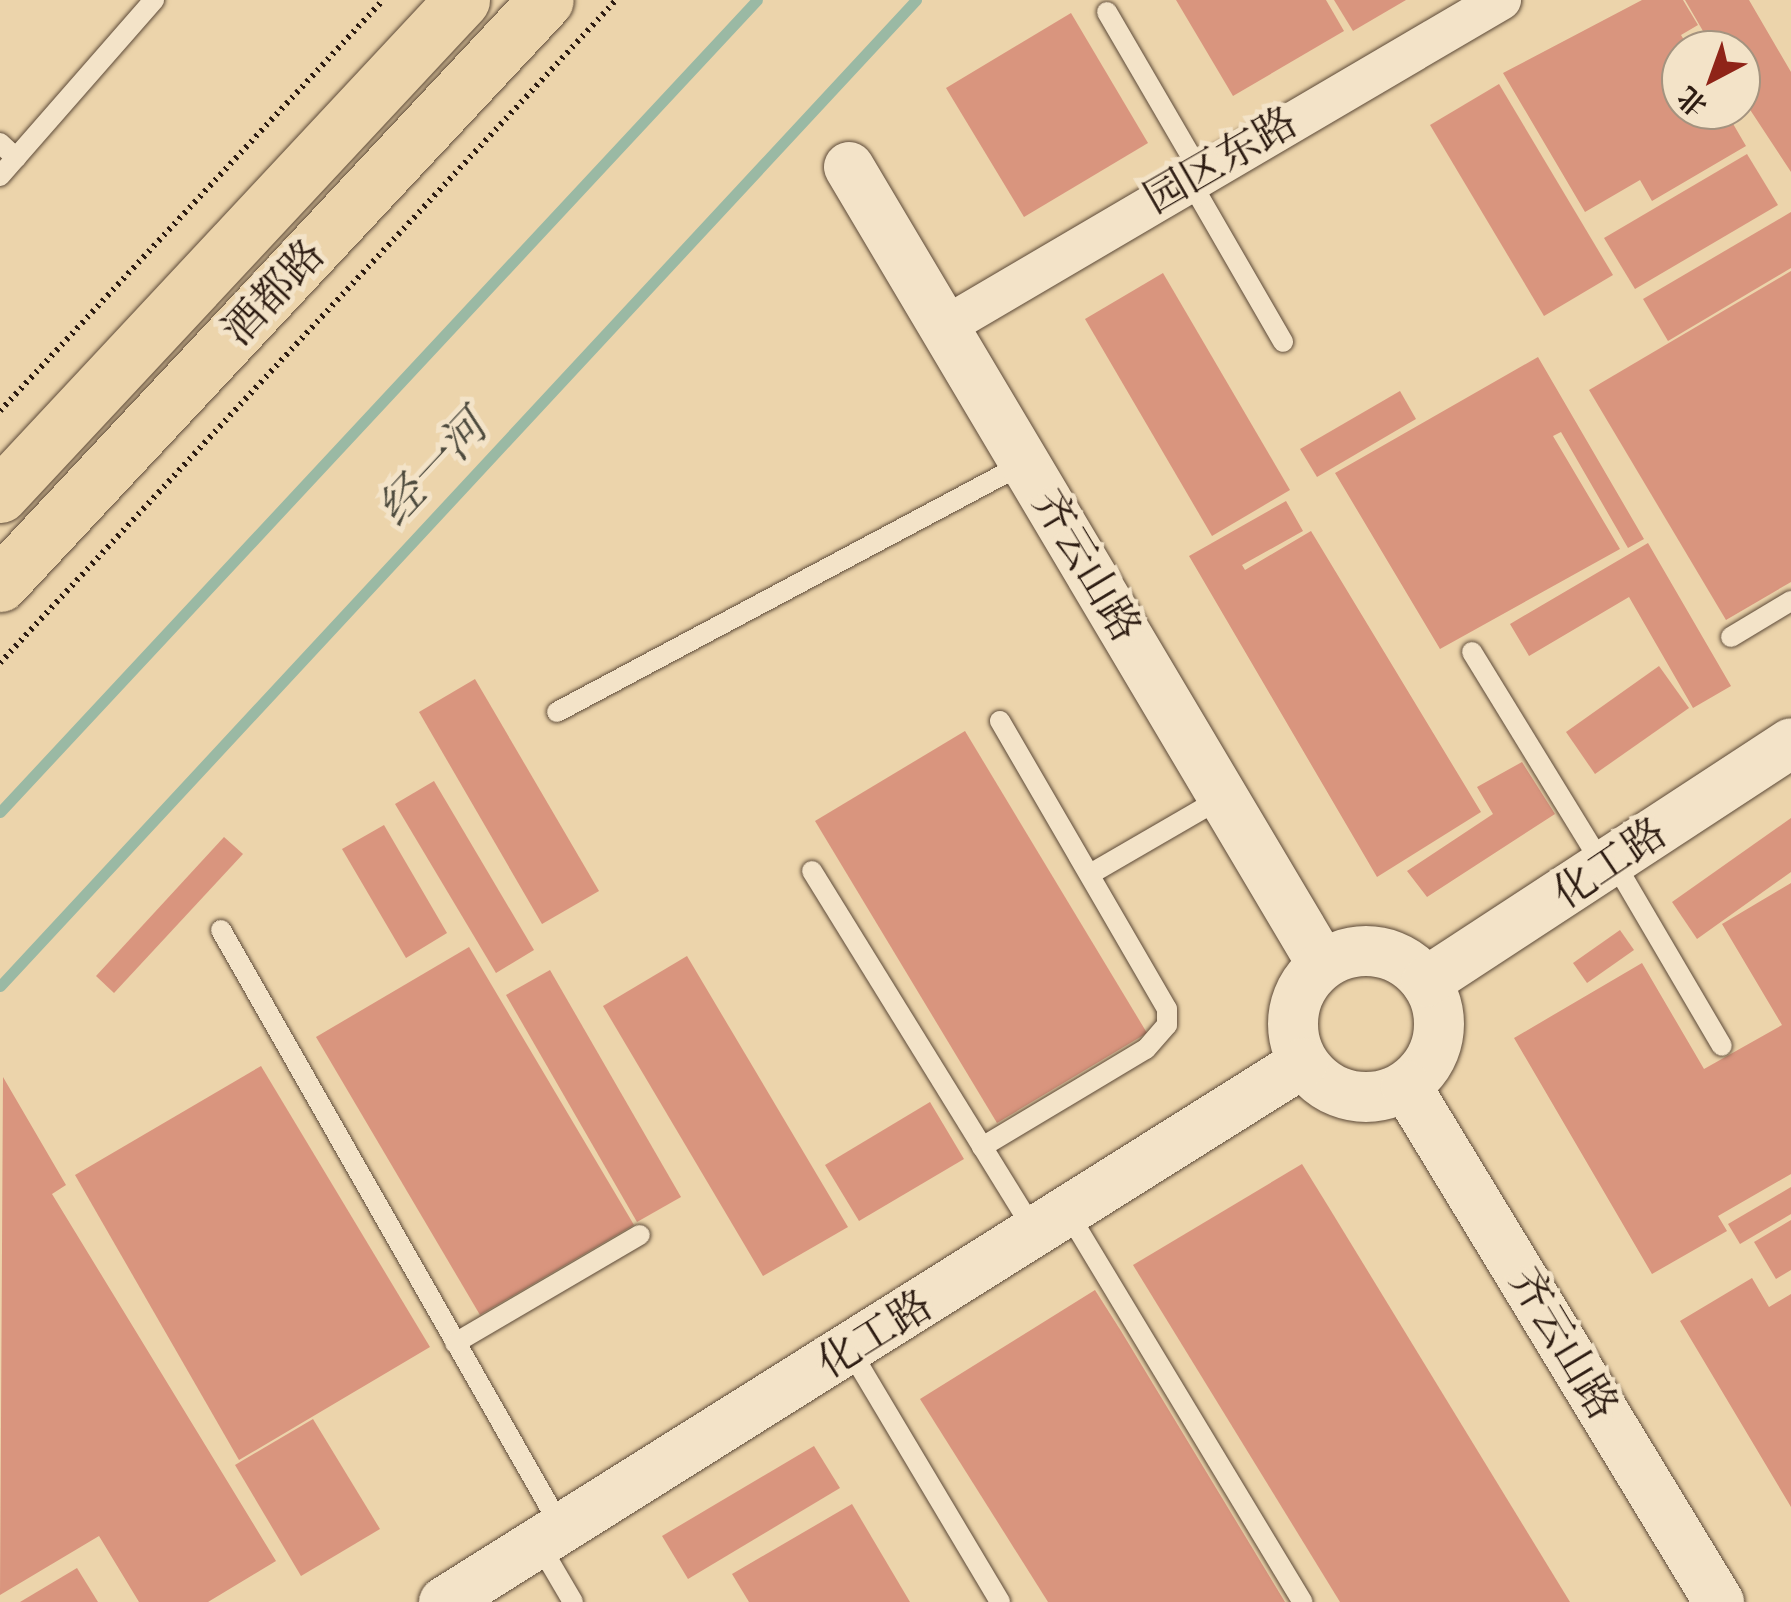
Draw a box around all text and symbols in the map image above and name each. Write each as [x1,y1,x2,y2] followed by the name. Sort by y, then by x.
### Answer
[1661,30,1761,130] north arrow
[1670,78,1716,125] text: 北
[1136,97,1306,225] street label: 园区东路
[213,230,335,356] street label: 酒都路
[367,401,499,537] water label: 经一河
[1021,481,1151,651] street label: 齐云山路
[1544,808,1676,920] street label: 化工路
[1498,1259,1628,1429] street label: 齐云山路
[808,1280,942,1390] street label: 化工路

